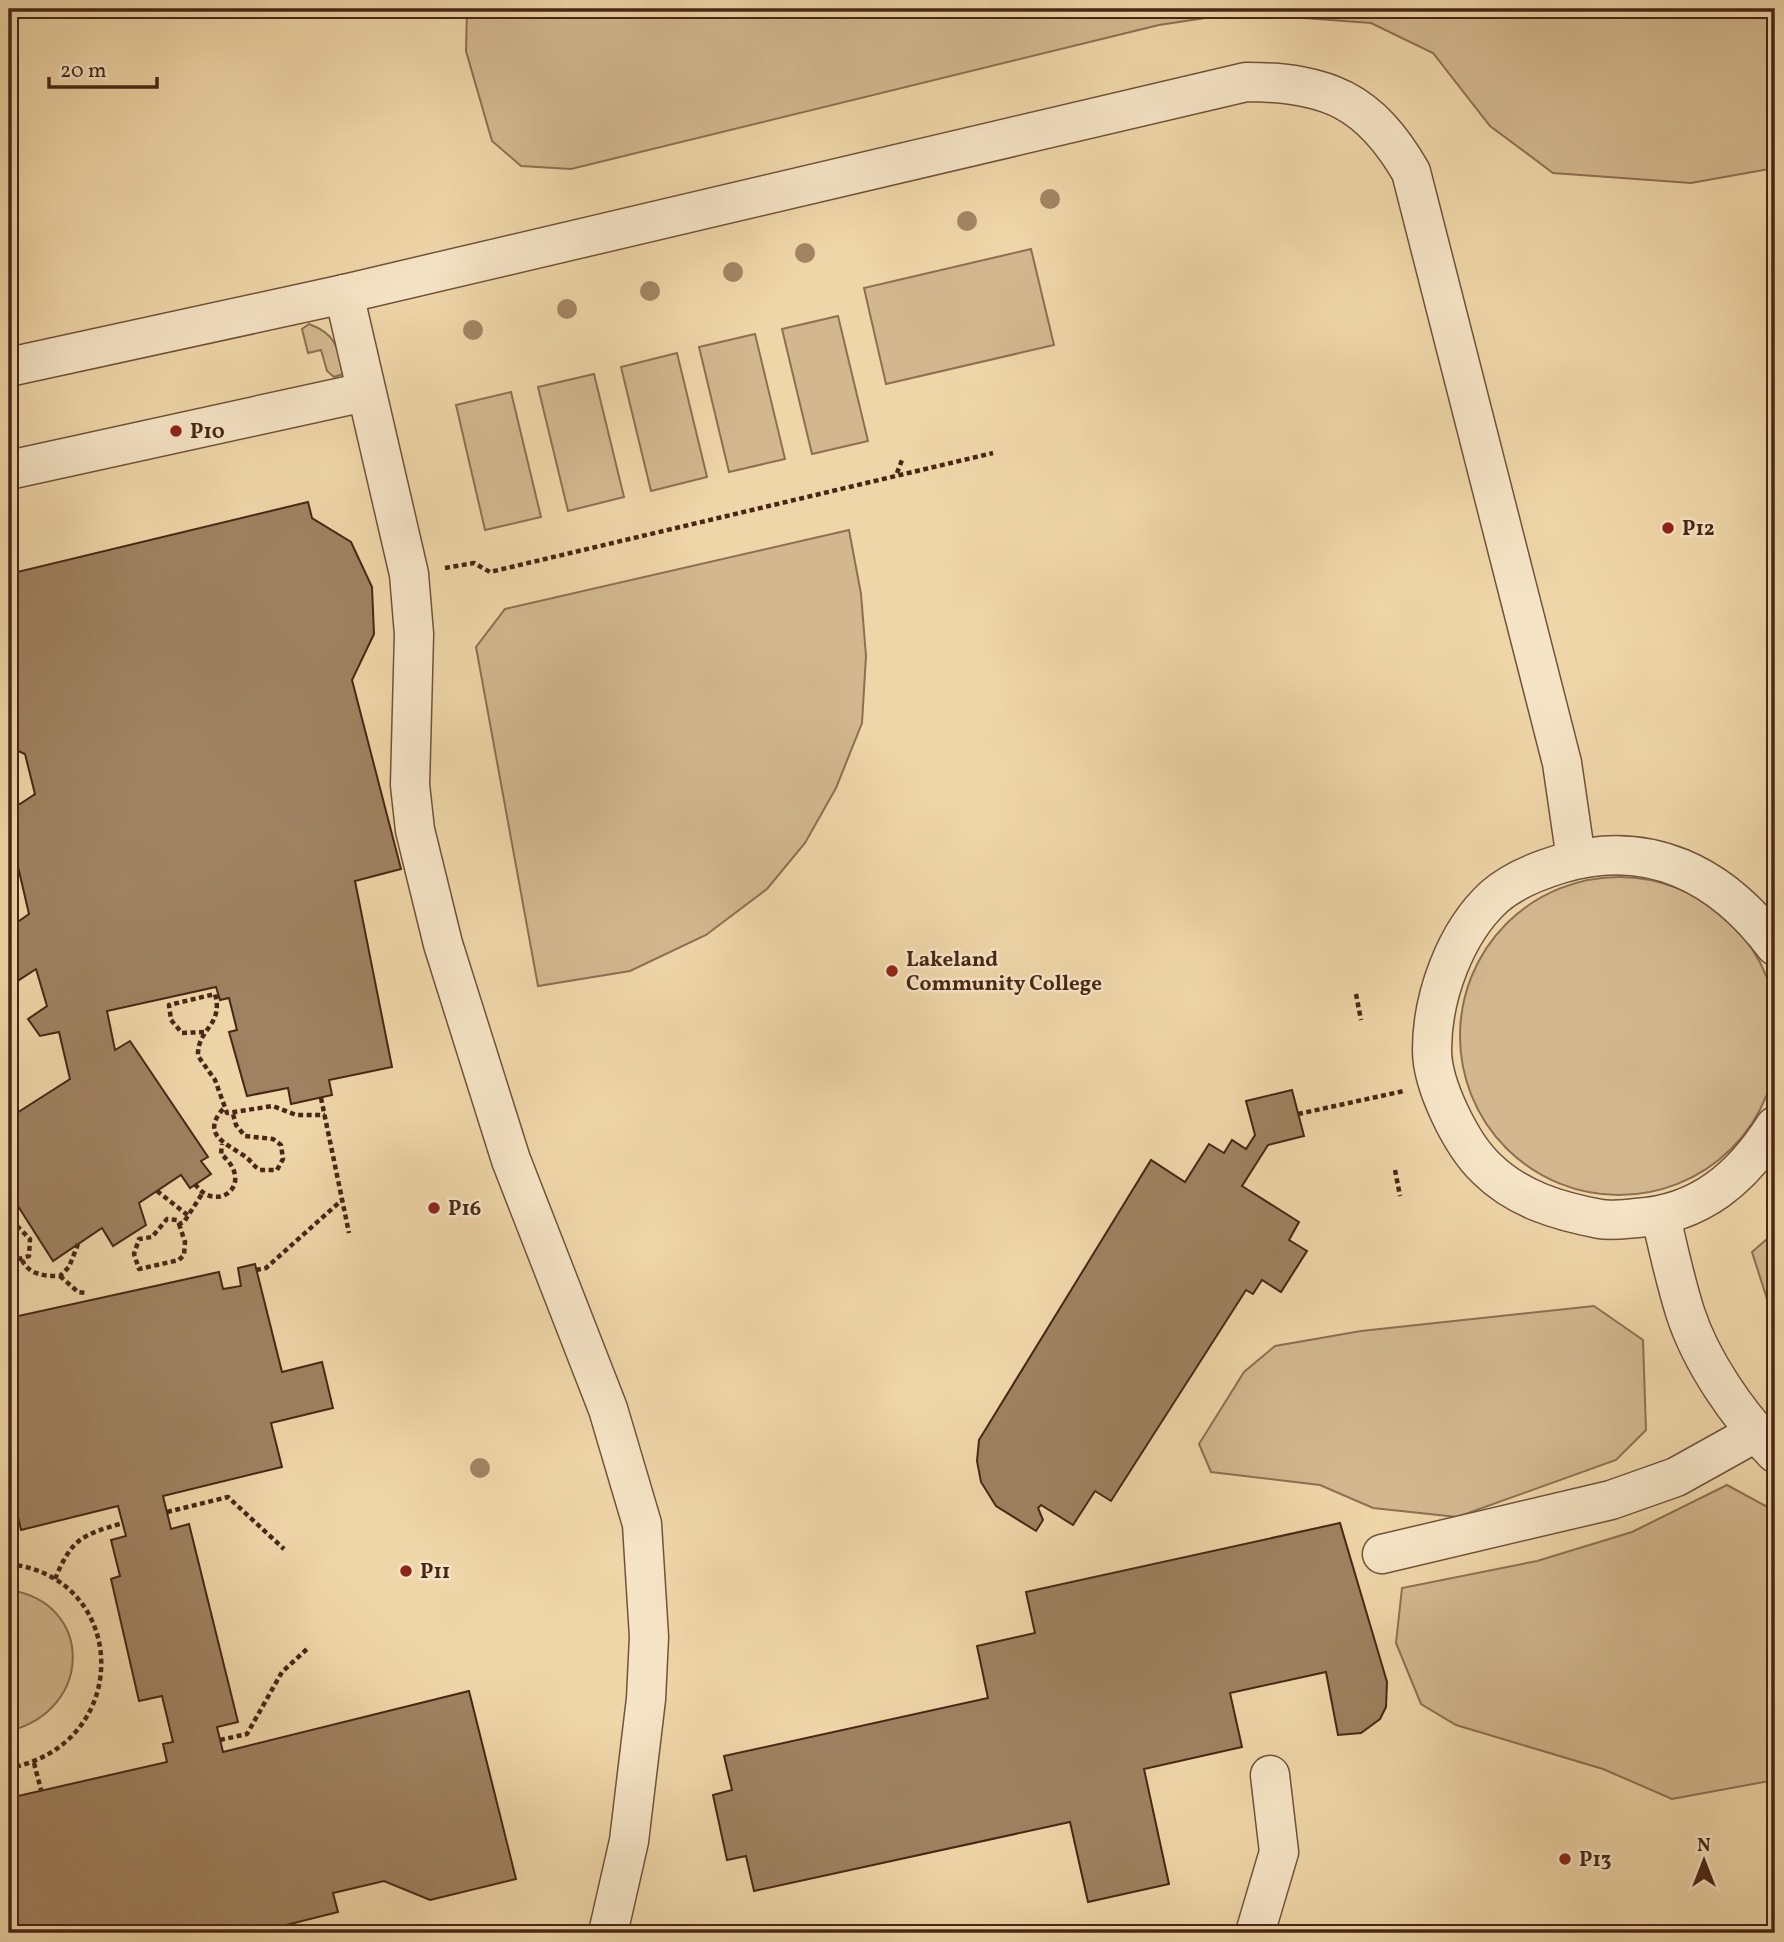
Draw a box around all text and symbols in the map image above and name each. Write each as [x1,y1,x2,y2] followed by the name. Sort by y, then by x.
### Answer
[49,46,158,90] scale bar
[60,57,106,86] text: 20 m
[190,418,225,447] place label: P10
[168,423,184,439] marker: P10
[1682,515,1715,544] place label: P12
[1660,520,1676,536] marker: P12
[906,946,1102,999] place label: Lakeland Community College
[884,963,900,979] marker: Lakeland Community College
[448,1195,481,1224] place label: P16
[426,1200,442,1216] marker: P16
[420,1558,450,1587] place label: P11
[398,1563,414,1579] marker: P11
[1668,1826,1738,1896] north arrow
[1697,1833,1711,1859] text: N
[1579,1846,1612,1875] place label: P13
[1557,1851,1573,1867] marker: P13

